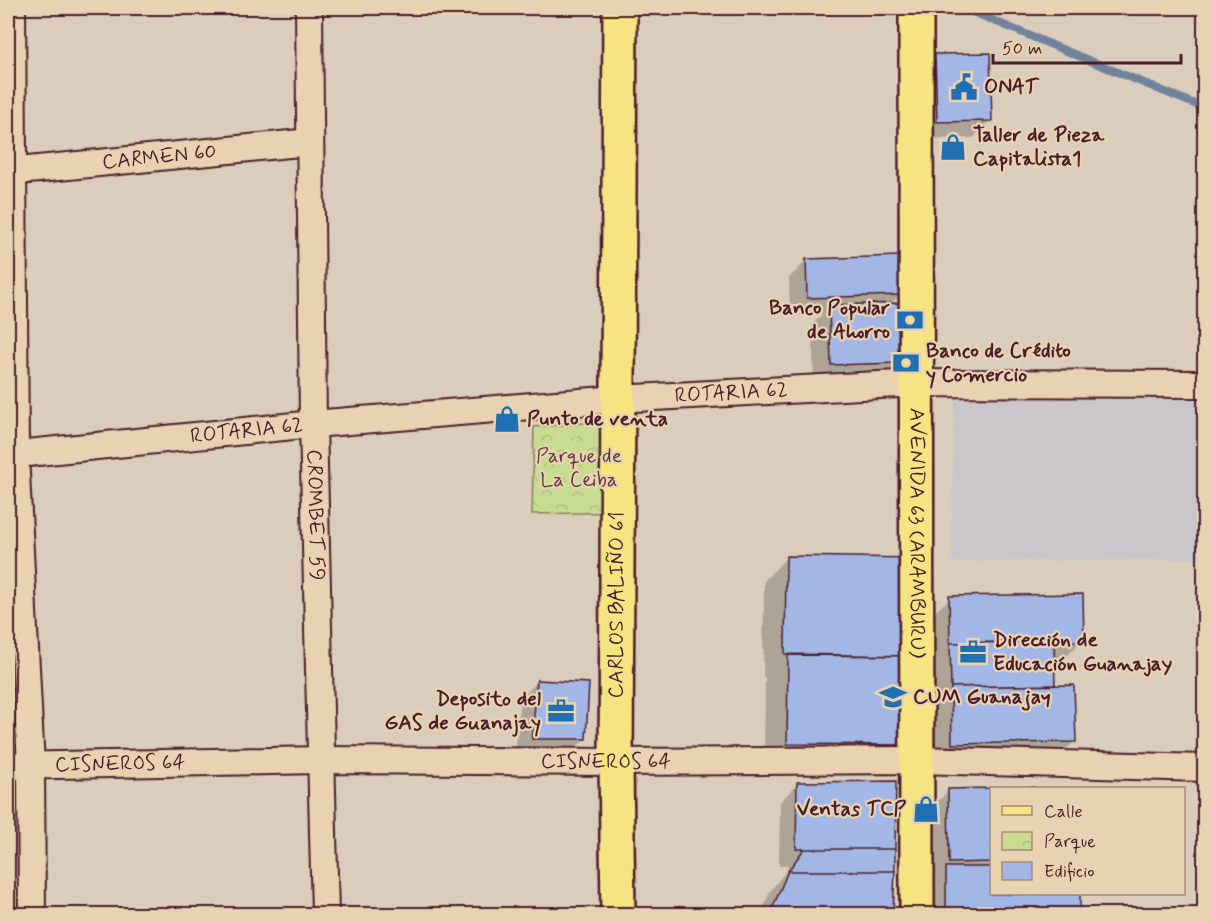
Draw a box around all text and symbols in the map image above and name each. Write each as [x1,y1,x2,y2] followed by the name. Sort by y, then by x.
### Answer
[993,27,1180,65] scale bar
[1002,37,1042,61] text: 50 m
[949,72,979,102] public building icon: ONAT
[984,73,1040,101] place label: ONAT
[973,121,1105,173] place label: Taller de Pieza Capitalista1
[938,132,968,162] shop icon: Taller de Pieza Capitalista1
[101,137,218,177] street label: CARMEN 60
[769,294,890,346] place label: Banco Popular de Ahorro
[895,305,925,335] bank icon: Banco Popular de Ahorro
[926,337,1071,389] place label: Banco de Crédito y Comercio
[891,348,921,378] bank icon: Banco de Crédito y Comercio
[674,376,788,410] street label: ROTARIA 62
[492,404,522,434] shop icon: Punto de venta
[527,405,668,433] place label: Punto de venta
[902,408,931,659] street label: AVENIDA 63 (ARAMBURU)
[189,411,304,450] street label: ROTARIA 62
[536,442,622,494] park label: Parque de La Ceiba
[300,449,331,581] street label: CROMBET 59
[602,511,631,699] street label: CARLOS BALIÑO 61
[993,626,1173,678] place label: Dirección de Educación Guanajay
[958,637,988,667] office icon: Dirección de Educación Guanajay
[878,682,908,712] school or university icon: CUM Guanajay
[913,683,1051,711] place label: CUM Guanajay
[384,685,541,737] place label: Deposito del GAS de Guanajay
[546,696,576,726] office icon: Deposito del GAS de Guanajay
[541,747,671,776] street label: CISNEROS 64
[55,749,186,779] street label: CISNEROS 64
[990,787,1185,895] legend
[911,794,941,824] shop icon: Ventas TCP
[797,795,906,823] place label: Ventas TCP
[1044,800,1083,824] text: Calle
[1044,830,1096,854] text: Parque
[1044,860,1095,884] text: Edificio

